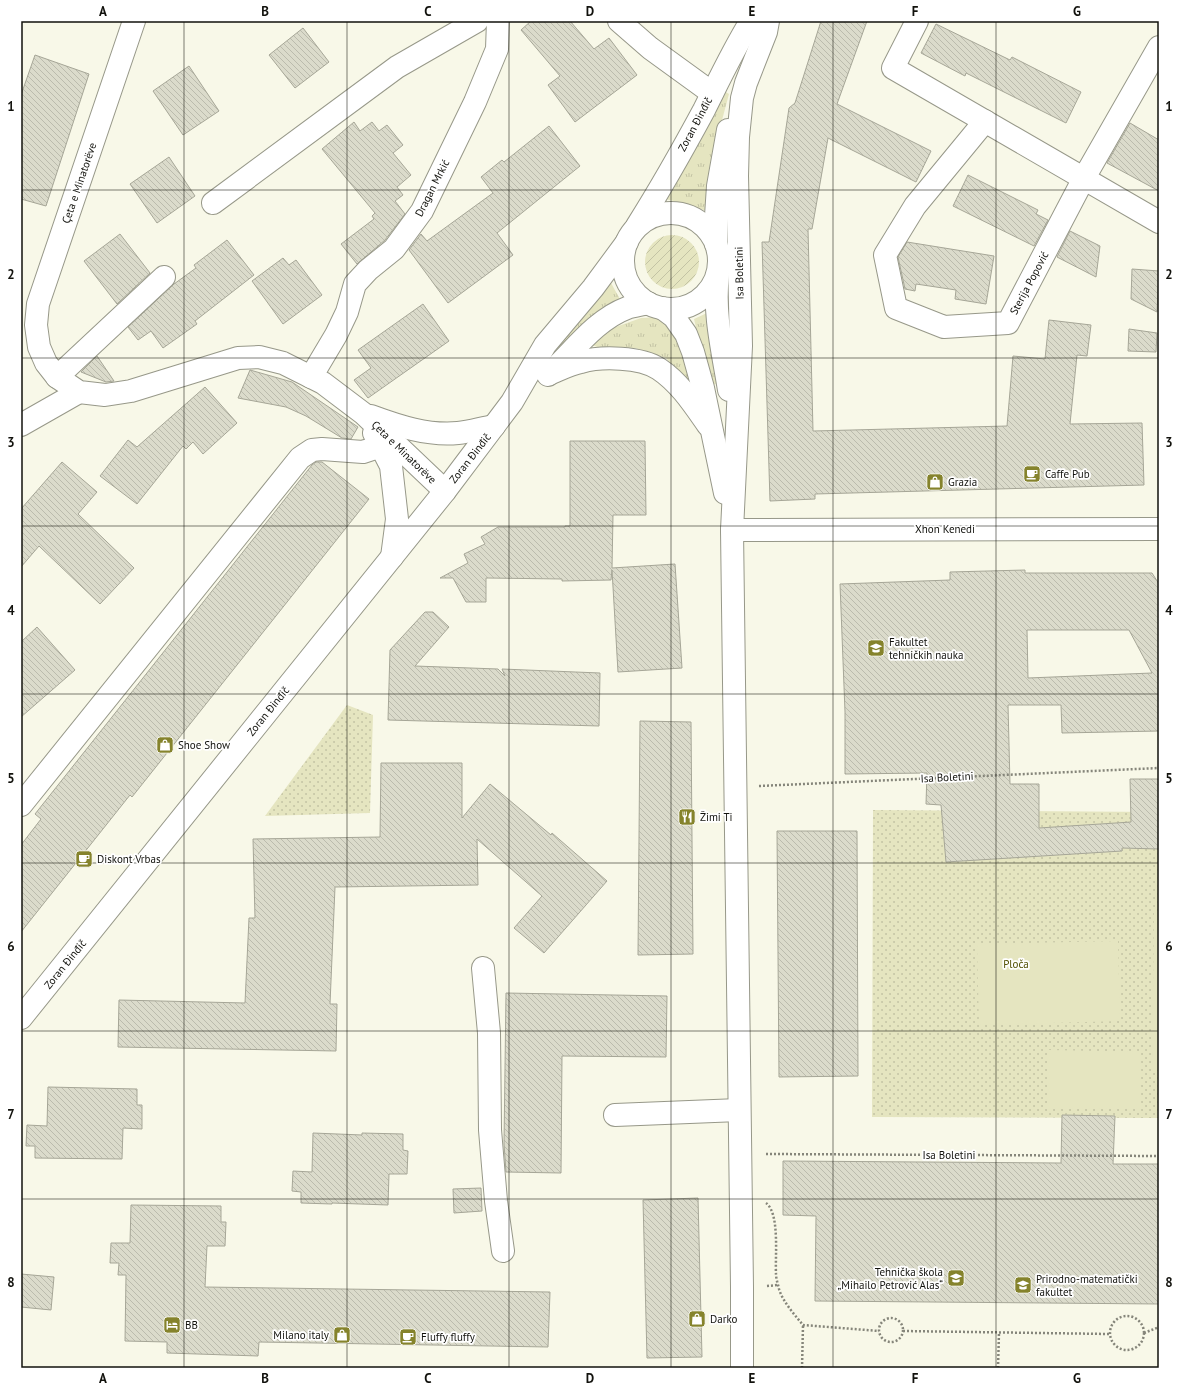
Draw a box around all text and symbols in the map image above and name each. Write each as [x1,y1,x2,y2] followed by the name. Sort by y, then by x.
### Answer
[99,3,107,20] text: A
[261,3,269,20] text: B
[424,3,432,20] text: C
[586,3,594,20] text: D
[749,3,756,20] text: E
[912,3,919,20] text: F
[1073,3,1081,20] text: G
[675,94,715,154] street label: Zoran Đinđič
[7,98,15,115] text: 1
[1165,98,1173,115] text: 1
[59,140,100,225] street label: Çeta e Minatorëve
[412,157,452,219] street label: Dragan Mrkić
[732,246,746,300] street label: Isa Boletini
[1006,249,1052,317] street label: Sterija Popović
[7,266,15,283] text: 2
[1165,266,1173,283] text: 2
[369,418,440,487] street label: Çeta e Minatorëve
[446,430,494,486] street label: Zoran Đinđič
[7,434,15,451] text: 3
[1165,434,1173,451] text: 3
[1022,464,1042,484] cafe icon: Caffe Pub
[1045,467,1090,481] place label: Caffe Pub
[925,472,945,492] shop icon: Grazia
[948,475,977,489] place label: Grazia
[915,522,975,536] street label: Xhon Kenedi
[7,602,15,619] text: 4
[1165,602,1173,619] text: 4
[889,635,963,662] place label: Fakultet tehničkih nauka
[866,638,886,658] school or university icon: Fakultet tehničkih nauka
[244,683,292,739] street label: Zoran Đinđič
[155,735,175,755] shop icon: Shoe Show
[178,738,230,752] place label: Shoe Show
[920,769,974,785] street label: Isa Boletini
[7,770,15,787] text: 5
[1165,770,1173,787] text: 5
[677,807,697,827] restaurant icon: Žimi Ti
[700,810,733,824] place label: Žimi Ti
[74,849,94,869] cafe icon: Diskont Vrbas
[97,852,161,866] place label: Diskont Vrbas
[41,936,89,992] street label: Zoran Đinđič
[7,938,15,955] text: 6
[1165,938,1173,955] text: 6
[1003,957,1029,971] park label: Ploča
[7,1106,15,1123] text: 7
[1165,1106,1173,1123] text: 7
[923,1148,976,1162] street label: Isa Boletini
[838,1265,943,1292] place label: Tehnička škola „Mihailo Petrović Alas“
[946,1268,966,1288] school or university icon: Tehnička škola „Mihailo Petrović Alas“
[1036,1272,1138,1299] place label: Prirodno-matematički fakultet
[7,1274,15,1291] text: 8
[1165,1274,1173,1291] text: 8
[1013,1275,1033,1295] school or university icon: Prirodno-matematički fakultet
[687,1309,707,1329] shop icon: Darko
[710,1312,738,1326] place label: Darko
[162,1315,182,1335] hotel icon: BB
[185,1318,198,1332] place label: BB
[332,1325,352,1345] shop icon: Milano italy
[398,1327,418,1347] cafe icon: Fluffy fluffy
[273,1328,330,1342] place label: Milano italy
[421,1330,476,1344] place label: Fluffy fluffy
[99,1370,107,1387] text: A
[261,1370,269,1387] text: B
[424,1370,432,1387] text: C
[586,1370,594,1387] text: D
[749,1370,756,1387] text: E
[912,1370,919,1387] text: F
[1073,1370,1081,1387] text: G

